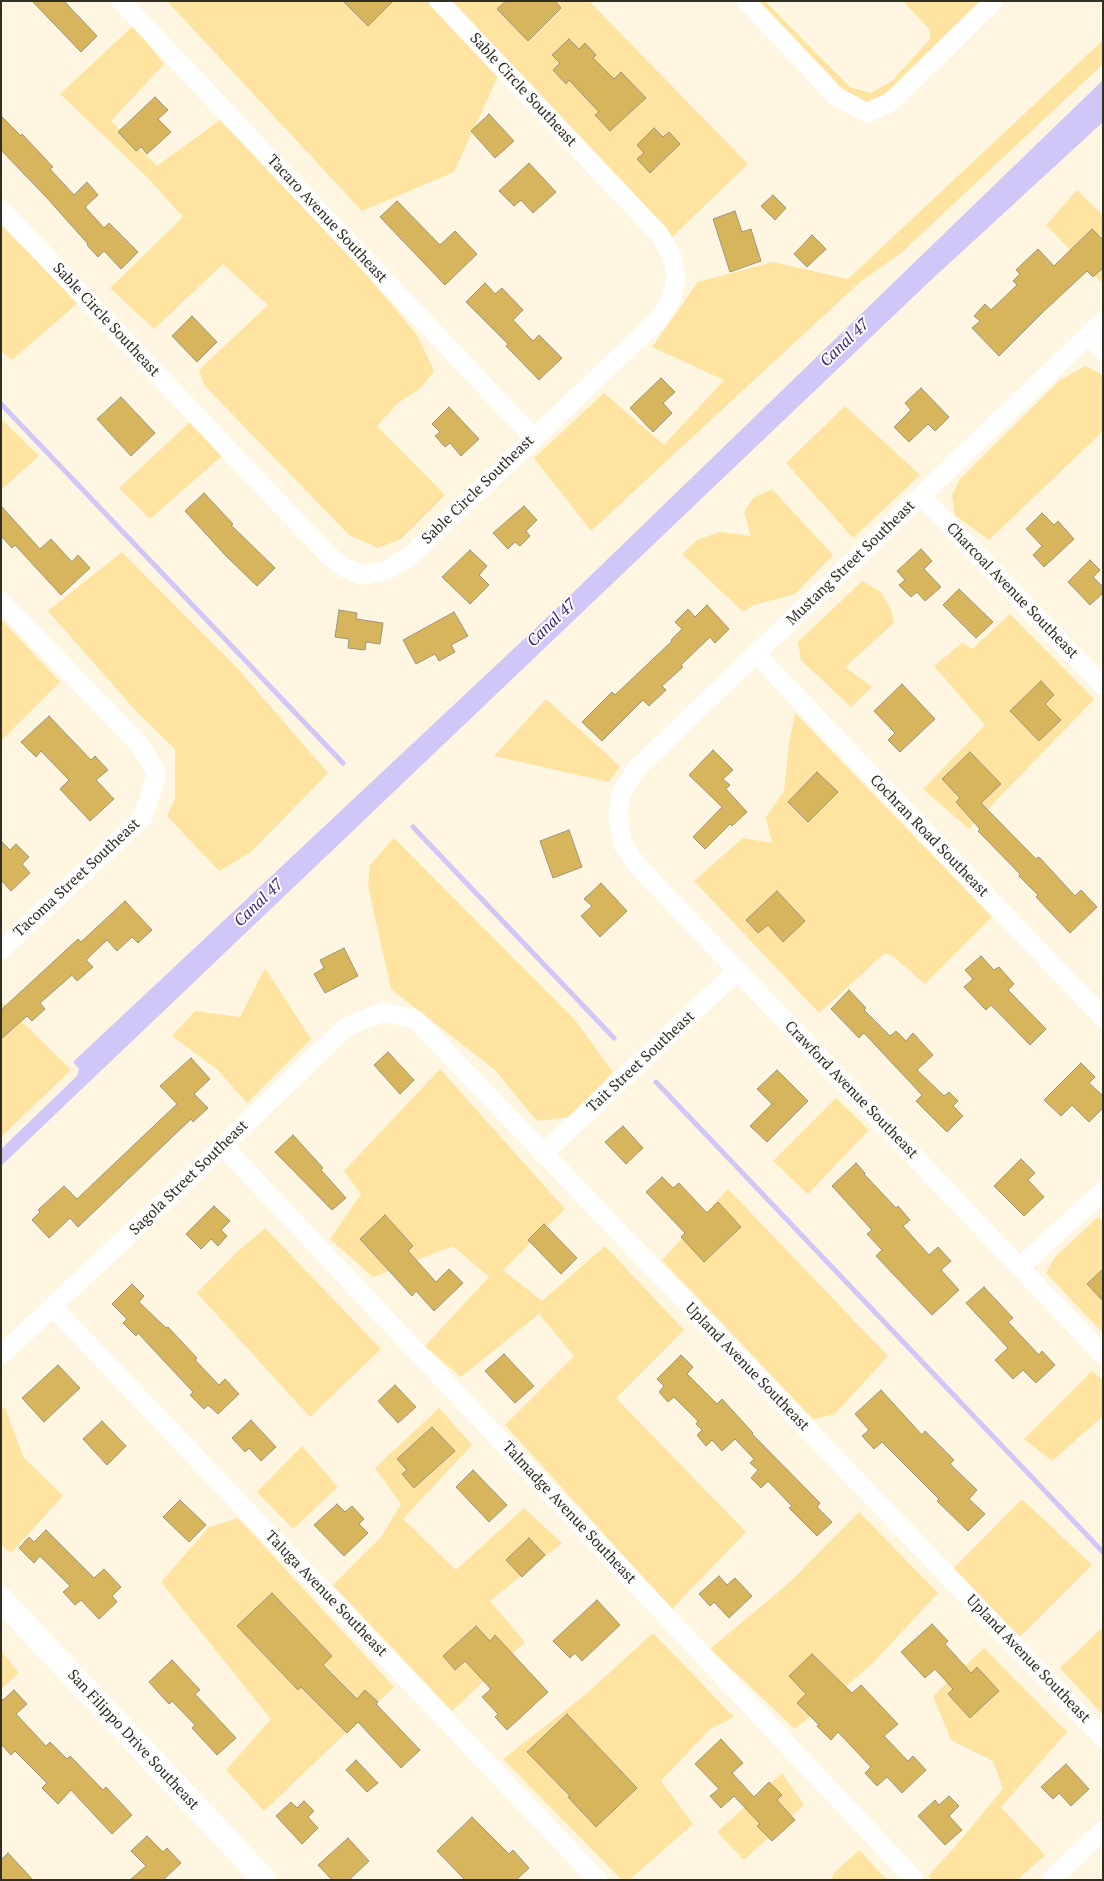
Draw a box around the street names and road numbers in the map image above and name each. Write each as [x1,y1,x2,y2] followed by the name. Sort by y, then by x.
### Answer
[466,30,580,150] street label: Sable Circle Southeast
[263,151,391,287] street label: Tacaro Avenue Southeast
[49,260,163,380] street label: Sable Circle Southeast
[418,432,538,548] street label: Sable Circle Southeast
[783,497,919,629] street label: Mustang Street Southeast
[942,519,1082,663] street label: Charcoal Avenue Southeast
[866,771,992,901] street label: Cochran Road Southeast
[10,815,144,941] street label: Tacoma Street Southeast
[584,1008,698,1116] street label: Tait Street Southeast
[781,1018,921,1162] street label: Crawford Avenue Southeast
[126,1117,252,1239] street label: Sagola Street Southeast
[681,1299,813,1435] street label: Upland Avenue Southeast
[498,1438,640,1588] street label: Talmadge Avenue Southeast
[261,1527,391,1661] street label: Taluga Avenue Southeast
[962,1591,1094,1727] street label: Upland Avenue Southeast
[63,1666,203,1814] street label: San Filippo Drive Southeast

